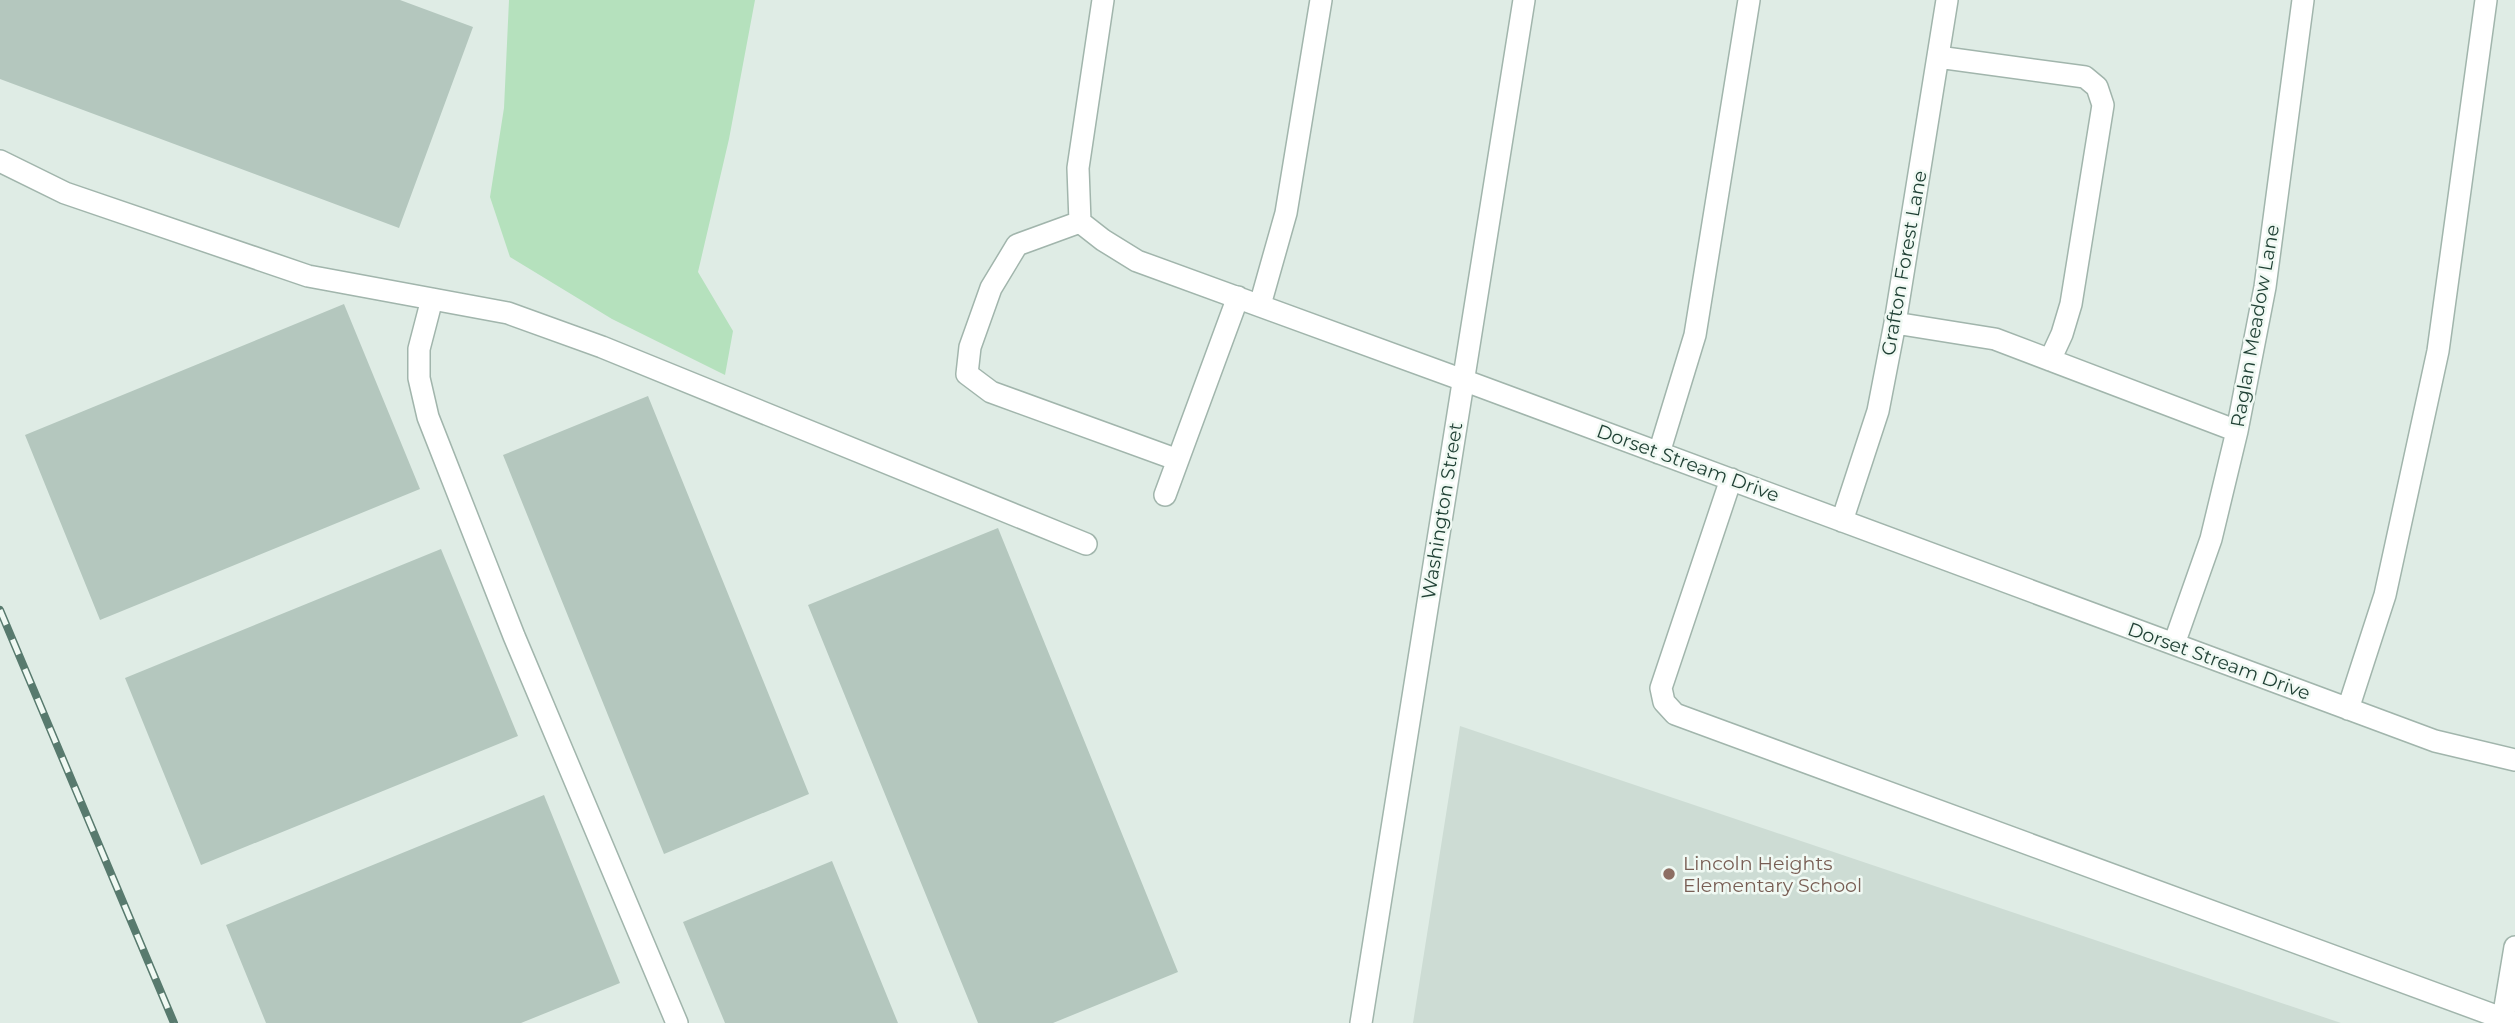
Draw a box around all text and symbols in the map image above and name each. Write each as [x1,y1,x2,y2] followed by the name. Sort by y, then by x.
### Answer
[1876,169,1932,357] street label: Grafton Forest Lane
[2226,223,2284,429] street label: Raglan Meadow Lane
[1594,419,1782,507] street label: Dorset Stream Drive
[1417,421,1467,601] street label: Washington Street
[2125,617,2313,705] street label: Dorset Stream Drive
[1683,852,1862,897] place label: Lincoln Heights Elementary School
[1661,866,1677,882] marker: Lincoln Heights Elementary School

